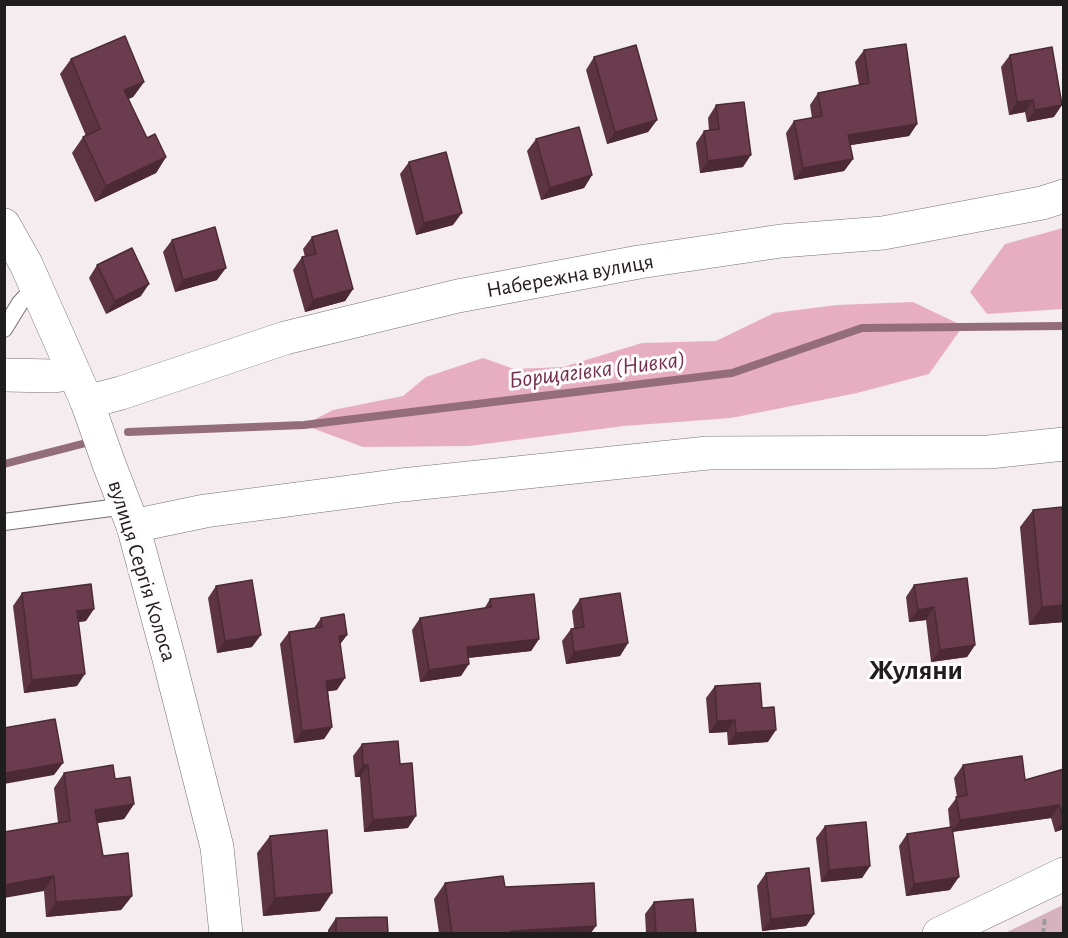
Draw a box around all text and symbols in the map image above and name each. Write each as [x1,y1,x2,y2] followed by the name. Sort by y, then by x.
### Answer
[484,248,656,304] street label: Набережна вулиця
[507,345,687,395] water label: Борщагівка (Нивка)
[102,477,182,665] street label: вулиця Сергія Колоса
[869,654,963,688] district label: Жуляни

